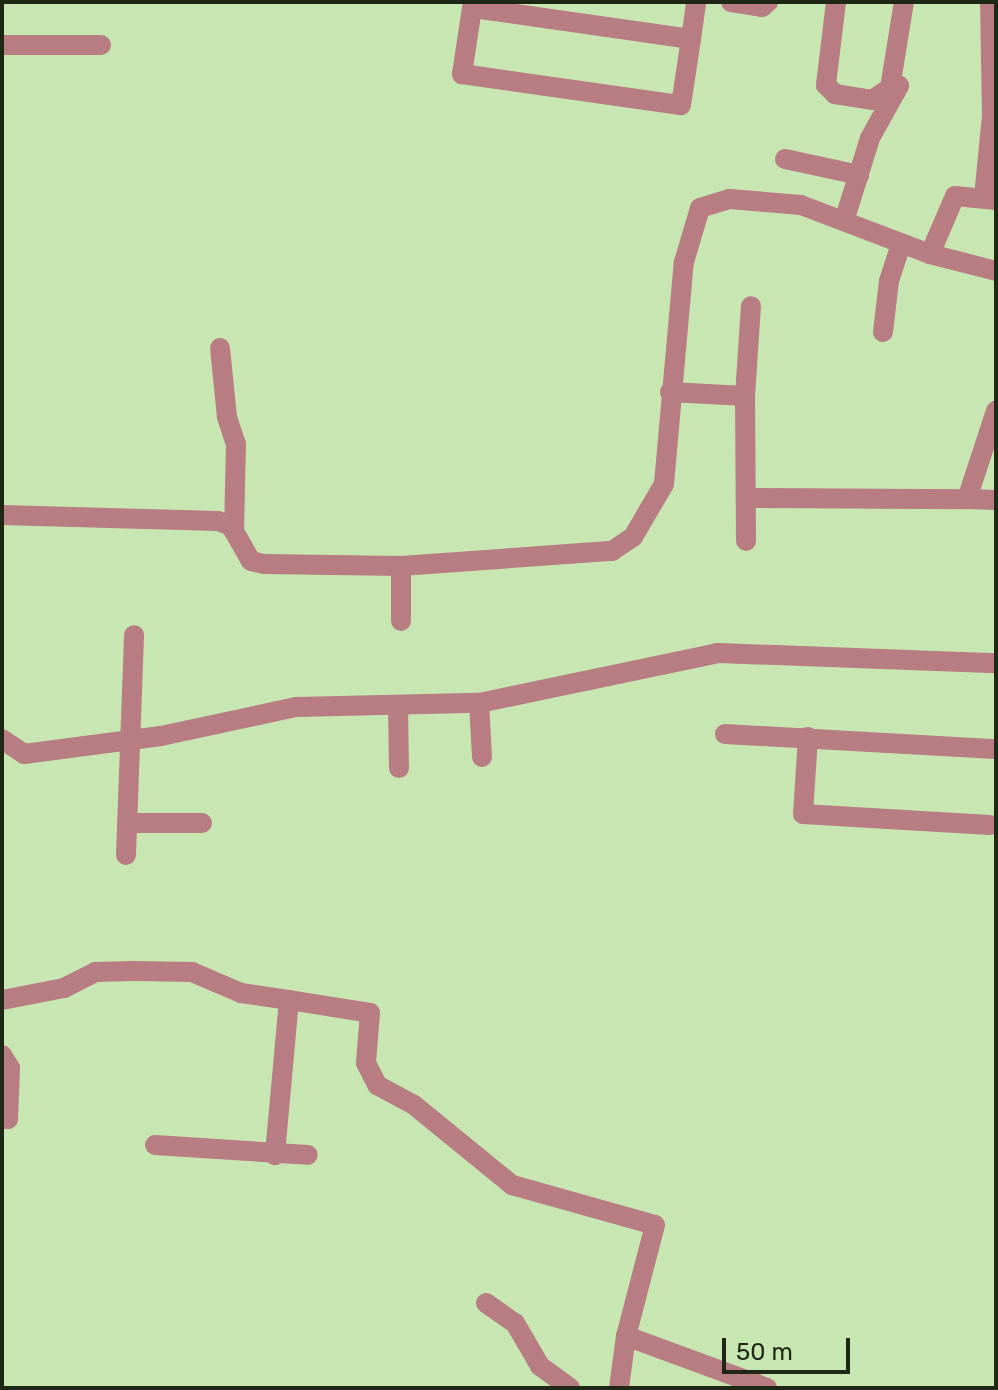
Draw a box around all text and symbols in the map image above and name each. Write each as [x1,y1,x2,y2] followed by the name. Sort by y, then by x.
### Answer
[726,1322,854,1372] scale bar
[736,1338,793,1366] text: 50 m

